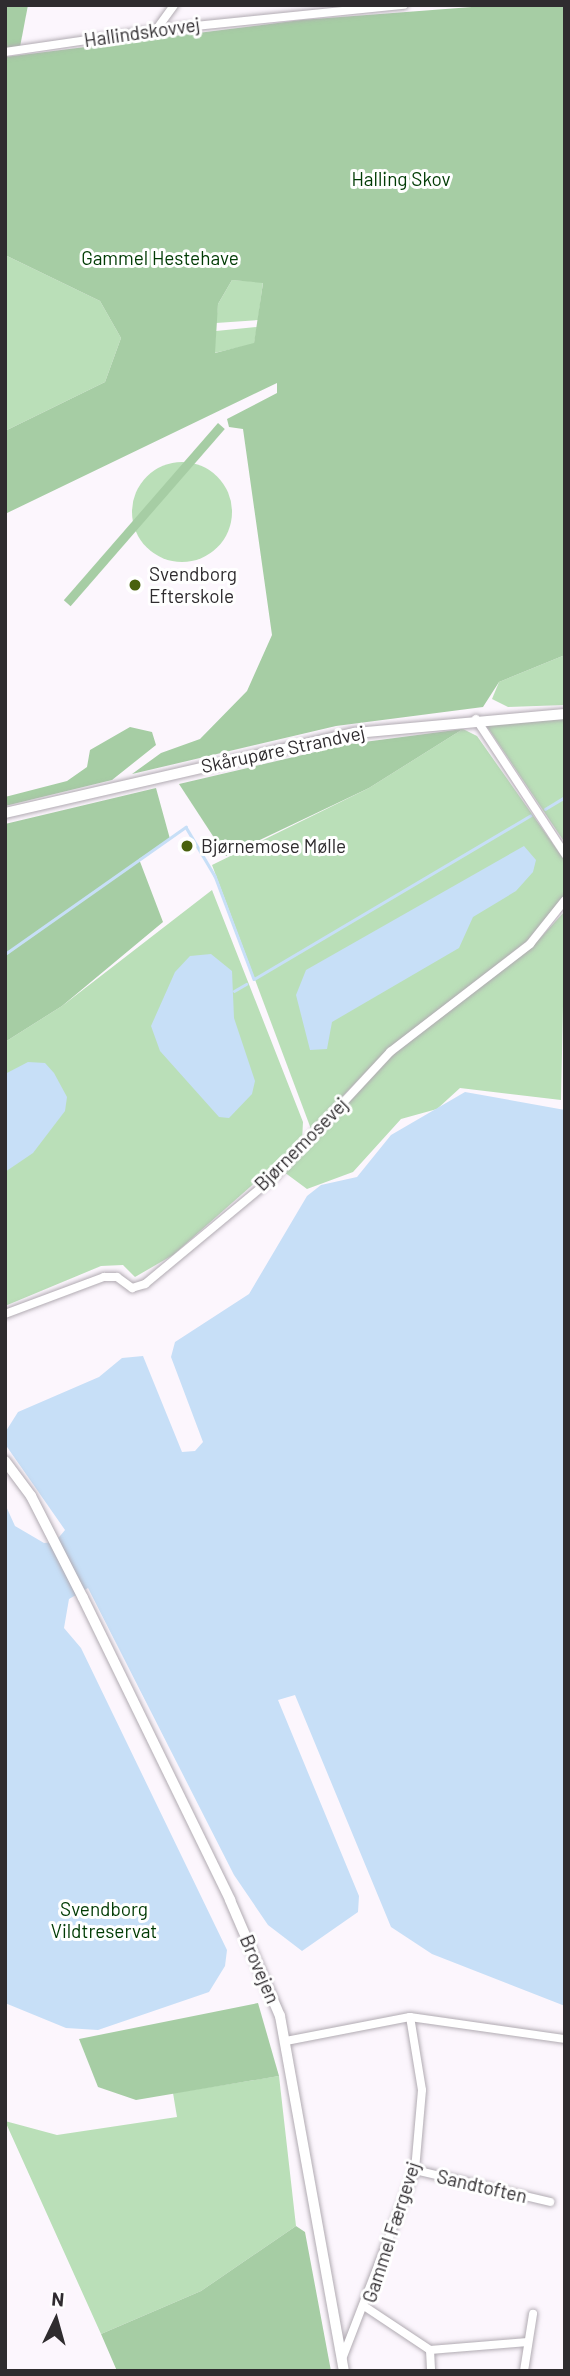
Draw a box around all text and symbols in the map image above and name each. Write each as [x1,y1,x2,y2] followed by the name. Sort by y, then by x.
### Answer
[82,13,202,51] street label: Hallindskovvej
[351,168,451,190] park label: Halling Skov
[81,247,239,269] park label: Gammel Hestehave
[149,563,237,607] place label: Svendborg Efterskole
[127,577,143,593] marker: Svendborg Efterskole
[199,720,367,778] street label: Skårupøre Strandvej
[201,835,346,857] place label: Bjørnemose Mølle
[179,838,195,854] marker: Bjørnemose Mølle
[250,1093,352,1195] street label: Bjørnemosevej
[51,1898,157,1942] park label: Svendborg Vildtreservat
[235,1931,285,2007] street label: Brovejen
[357,2159,425,2305] street label: Gammel Færgevej
[435,2165,529,2207] street label: Sandtoften
[21,2285,91,2355] north arrow
[51,2287,65,2311] text: N

